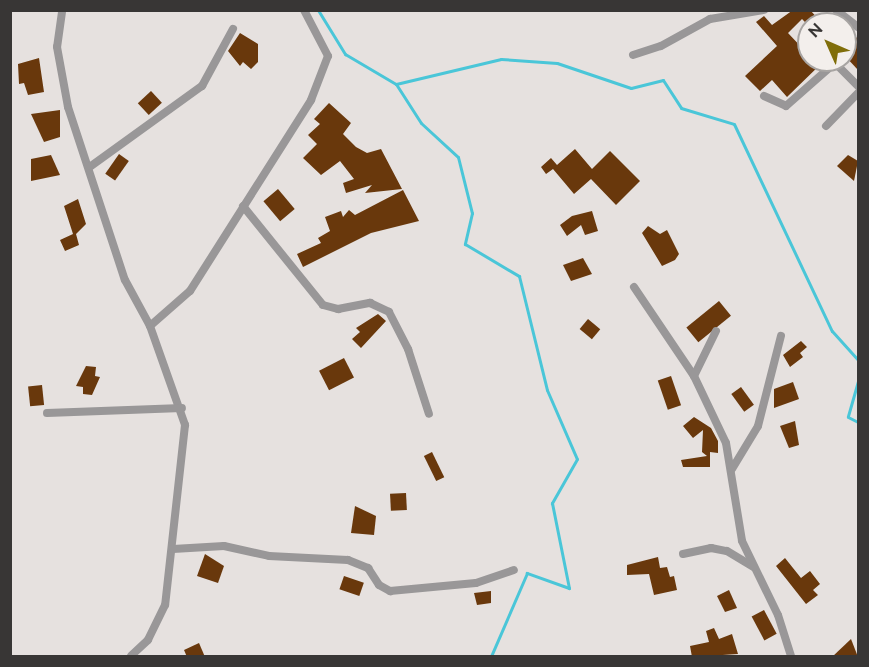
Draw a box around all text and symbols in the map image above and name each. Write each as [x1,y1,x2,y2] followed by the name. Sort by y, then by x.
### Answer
[797,12,857,72] north arrow
[804,19,826,41] text: N

